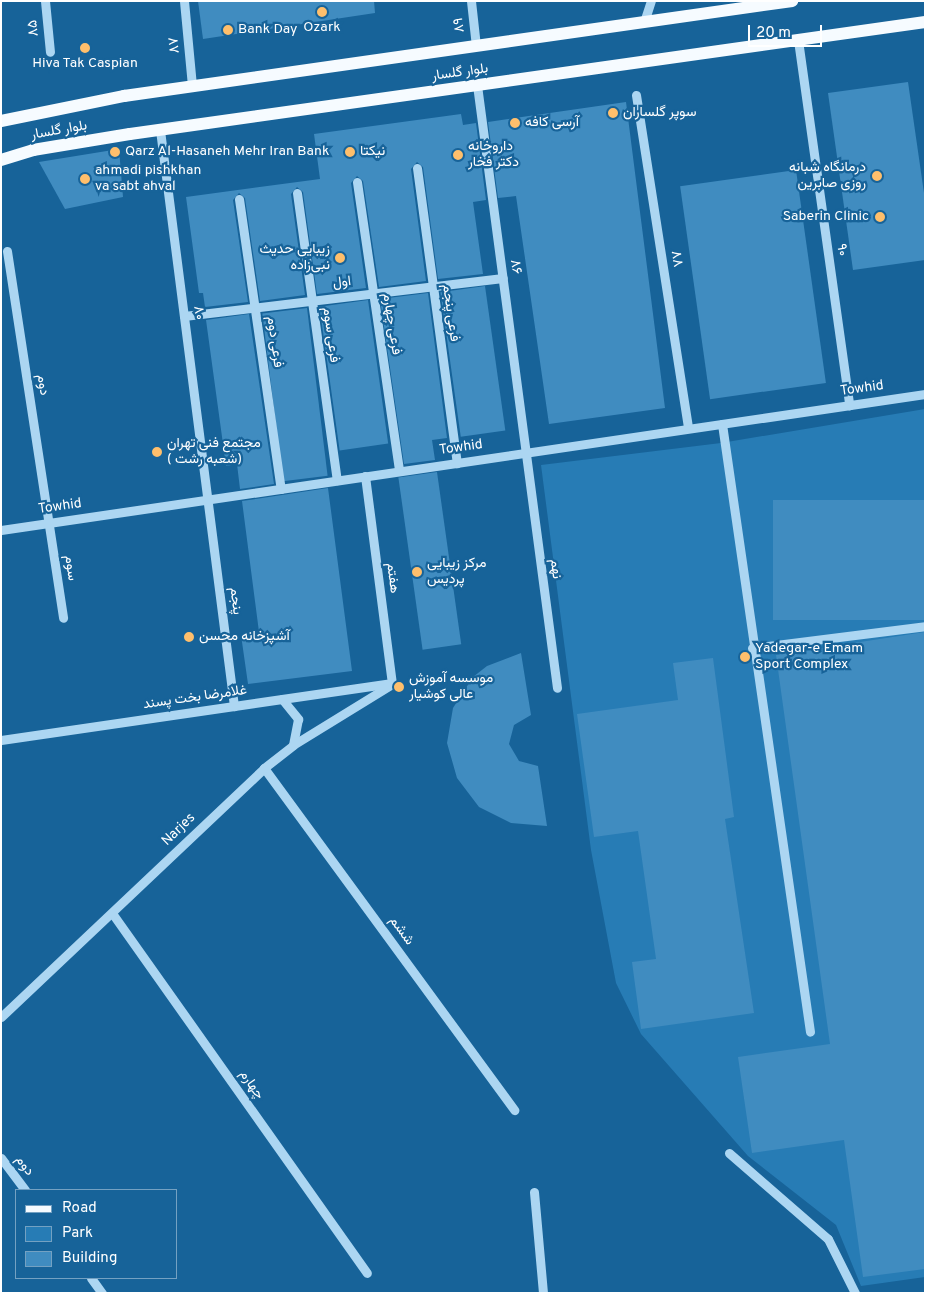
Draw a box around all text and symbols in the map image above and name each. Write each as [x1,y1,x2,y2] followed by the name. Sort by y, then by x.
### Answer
[316,6,328,18] marker: Ozark
[751,15,825,47] scale bar
[451,17,469,33] street label: ۸۹
[25,19,43,37] street label: ۸۵
[303,20,341,36] place label: Ozark
[238,22,297,38] place label: Bank Day
[222,24,234,36] marker: Bank Day
[756,24,791,43] text: 20 m
[166,36,184,54] street label: ۸۷
[79,42,91,54] marker: Hiva Tak Caspian
[32,56,138,72] place label: Hiva Tak Caspian
[431,61,489,85] street label: بلوار گلسار
[623,105,697,121] place label: سوپر گلساران
[607,107,619,119] marker: سوپر گلساران
[525,115,579,131] place label: آرسی کافه
[509,117,521,129] marker: آرسی کافه
[29,118,89,144] street label: بلوار گلسار
[468,139,519,172] place label: داروخانه دکتر فخار
[125,144,330,160] place label: Qarz Al-Hasaneh Mehr Iran Bank
[360,144,385,160] place label: نیکتا
[109,146,121,158] marker: Qarz Al-Hasaneh Mehr Iran Bank
[344,146,356,158] marker: نیکتا
[452,149,464,161] marker: داروخانه دکتر فخار
[789,160,866,192] place label: درمانگاه شبانه روزی صابرین
[95,163,201,196] place label: ahmadi pishkhan va sabt ahval
[870,169,884,183] marker: درمانگاه شبانه روزی صابرین
[79,173,91,185] marker: ahmadi pishkhan va sabt ahval
[783,209,869,225] place label: Saberin Clinic
[873,210,887,224] marker: Saberin Clinic
[259,242,330,274] place label: زیبایی حدیث نبی‌زاده
[832,243,850,257] street label: ۹۰
[666,250,686,268] street label: ۸۸
[334,252,346,264] marker: زیبایی حدیث نبی‌زاده
[506,258,524,276] street label: ۸۶
[332,274,352,292] street label: اول
[438,283,462,343] street label: فرعی پنجم
[378,292,404,356] street label: فرعی چهارم
[189,305,207,321] street label: ۸۰
[318,306,342,364] street label: فرعی سوم
[262,315,286,369] street label: فرعی دوم
[32,373,52,397] street label: دوم
[839,378,885,400] street label: Towhid
[167,436,261,468] place label: مجتمع فنی تهران ( شعبه رشت)
[438,437,484,459] street label: Towhid
[151,446,163,458] marker: مجتمع فنی تهران ( شعبه رشت)
[37,496,83,518] street label: Towhid
[60,554,80,582] street label: سوم
[427,556,487,588] place label: مرکز زیبایی پردیس
[545,558,565,580] street label: نهم
[382,562,402,594] street label: هفتم
[411,566,423,578] marker: مرکز زیبایی پردیس
[225,586,245,616] street label: پنجم
[199,629,290,645] place label: آشپزخانه محسن
[183,631,195,643] marker: آشپزخانه محسن
[755,641,863,674] place label: Yadegar-e Emam Sport Complex
[739,651,751,663] marker: Yadegar-e Emam Sport Complex
[409,671,493,704] place label: موسسه آموزش عالی کوشیار
[393,681,405,693] marker: موسسه آموزش عالی کوشیار
[142,682,248,714] street label: غلامرضا بخت پسند
[159,810,199,850] street label: Narjes
[385,913,417,949] street label: ششم
[235,1067,267,1103] street label: چهارم
[11,1152,37,1180] street label: دوم
[15,1189,178,1279] legend
[62,1199,97,1218] text: Road
[62,1224,93,1243] text: Park
[62,1249,117,1268] text: Building

